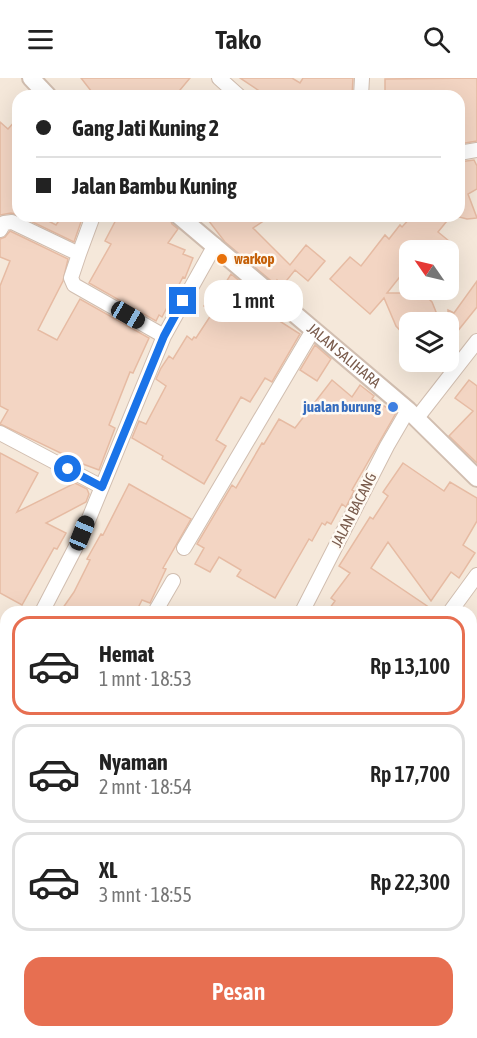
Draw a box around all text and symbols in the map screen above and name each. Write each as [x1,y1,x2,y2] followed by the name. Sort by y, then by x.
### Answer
[24,23,57,56] icon: menu
[420,23,453,56] icon: search
[215,24,262,55] text: Tako
[72,115,219,141] text: Gang Jati Kuning 2
[72,173,237,199] text: Jalan Bambu Kuning
[399,240,459,300] north arrow
[399,240,459,372] map controls
[234,250,275,267] place label: warkop
[215,252,229,266] marker: warkop
[204,280,303,322] callout: 1 mnt
[169,287,196,314] route end
[233,289,275,312] text: 1 mnt
[108,298,148,332] car
[399,312,459,372] button: layers
[304,319,385,391] street label: JALAN SALIHARA
[302,398,382,415] place label: jualan burung
[386,400,400,414] marker: jualan burung
[54,455,81,482] route start
[327,470,380,550] street label: JALAN BACANG
[67,513,97,553] car
[27,639,81,693] icon: car
[99,641,154,667] text: Hemat
[370,653,450,679] text: Rp 13,100
[99,667,192,690] text: 1 mnt · 18:53
[27,747,81,801] icon: car
[99,749,168,775] text: Nyaman
[370,761,450,787] text: Rp 17,700
[99,775,192,798] text: 2 mnt · 18:54
[27,855,81,909] icon: car
[99,857,117,883] text: XL
[370,869,450,895] text: Rp 22,300
[99,883,192,906] text: 3 mnt · 18:55
[24,957,453,1026] button: Pesan

